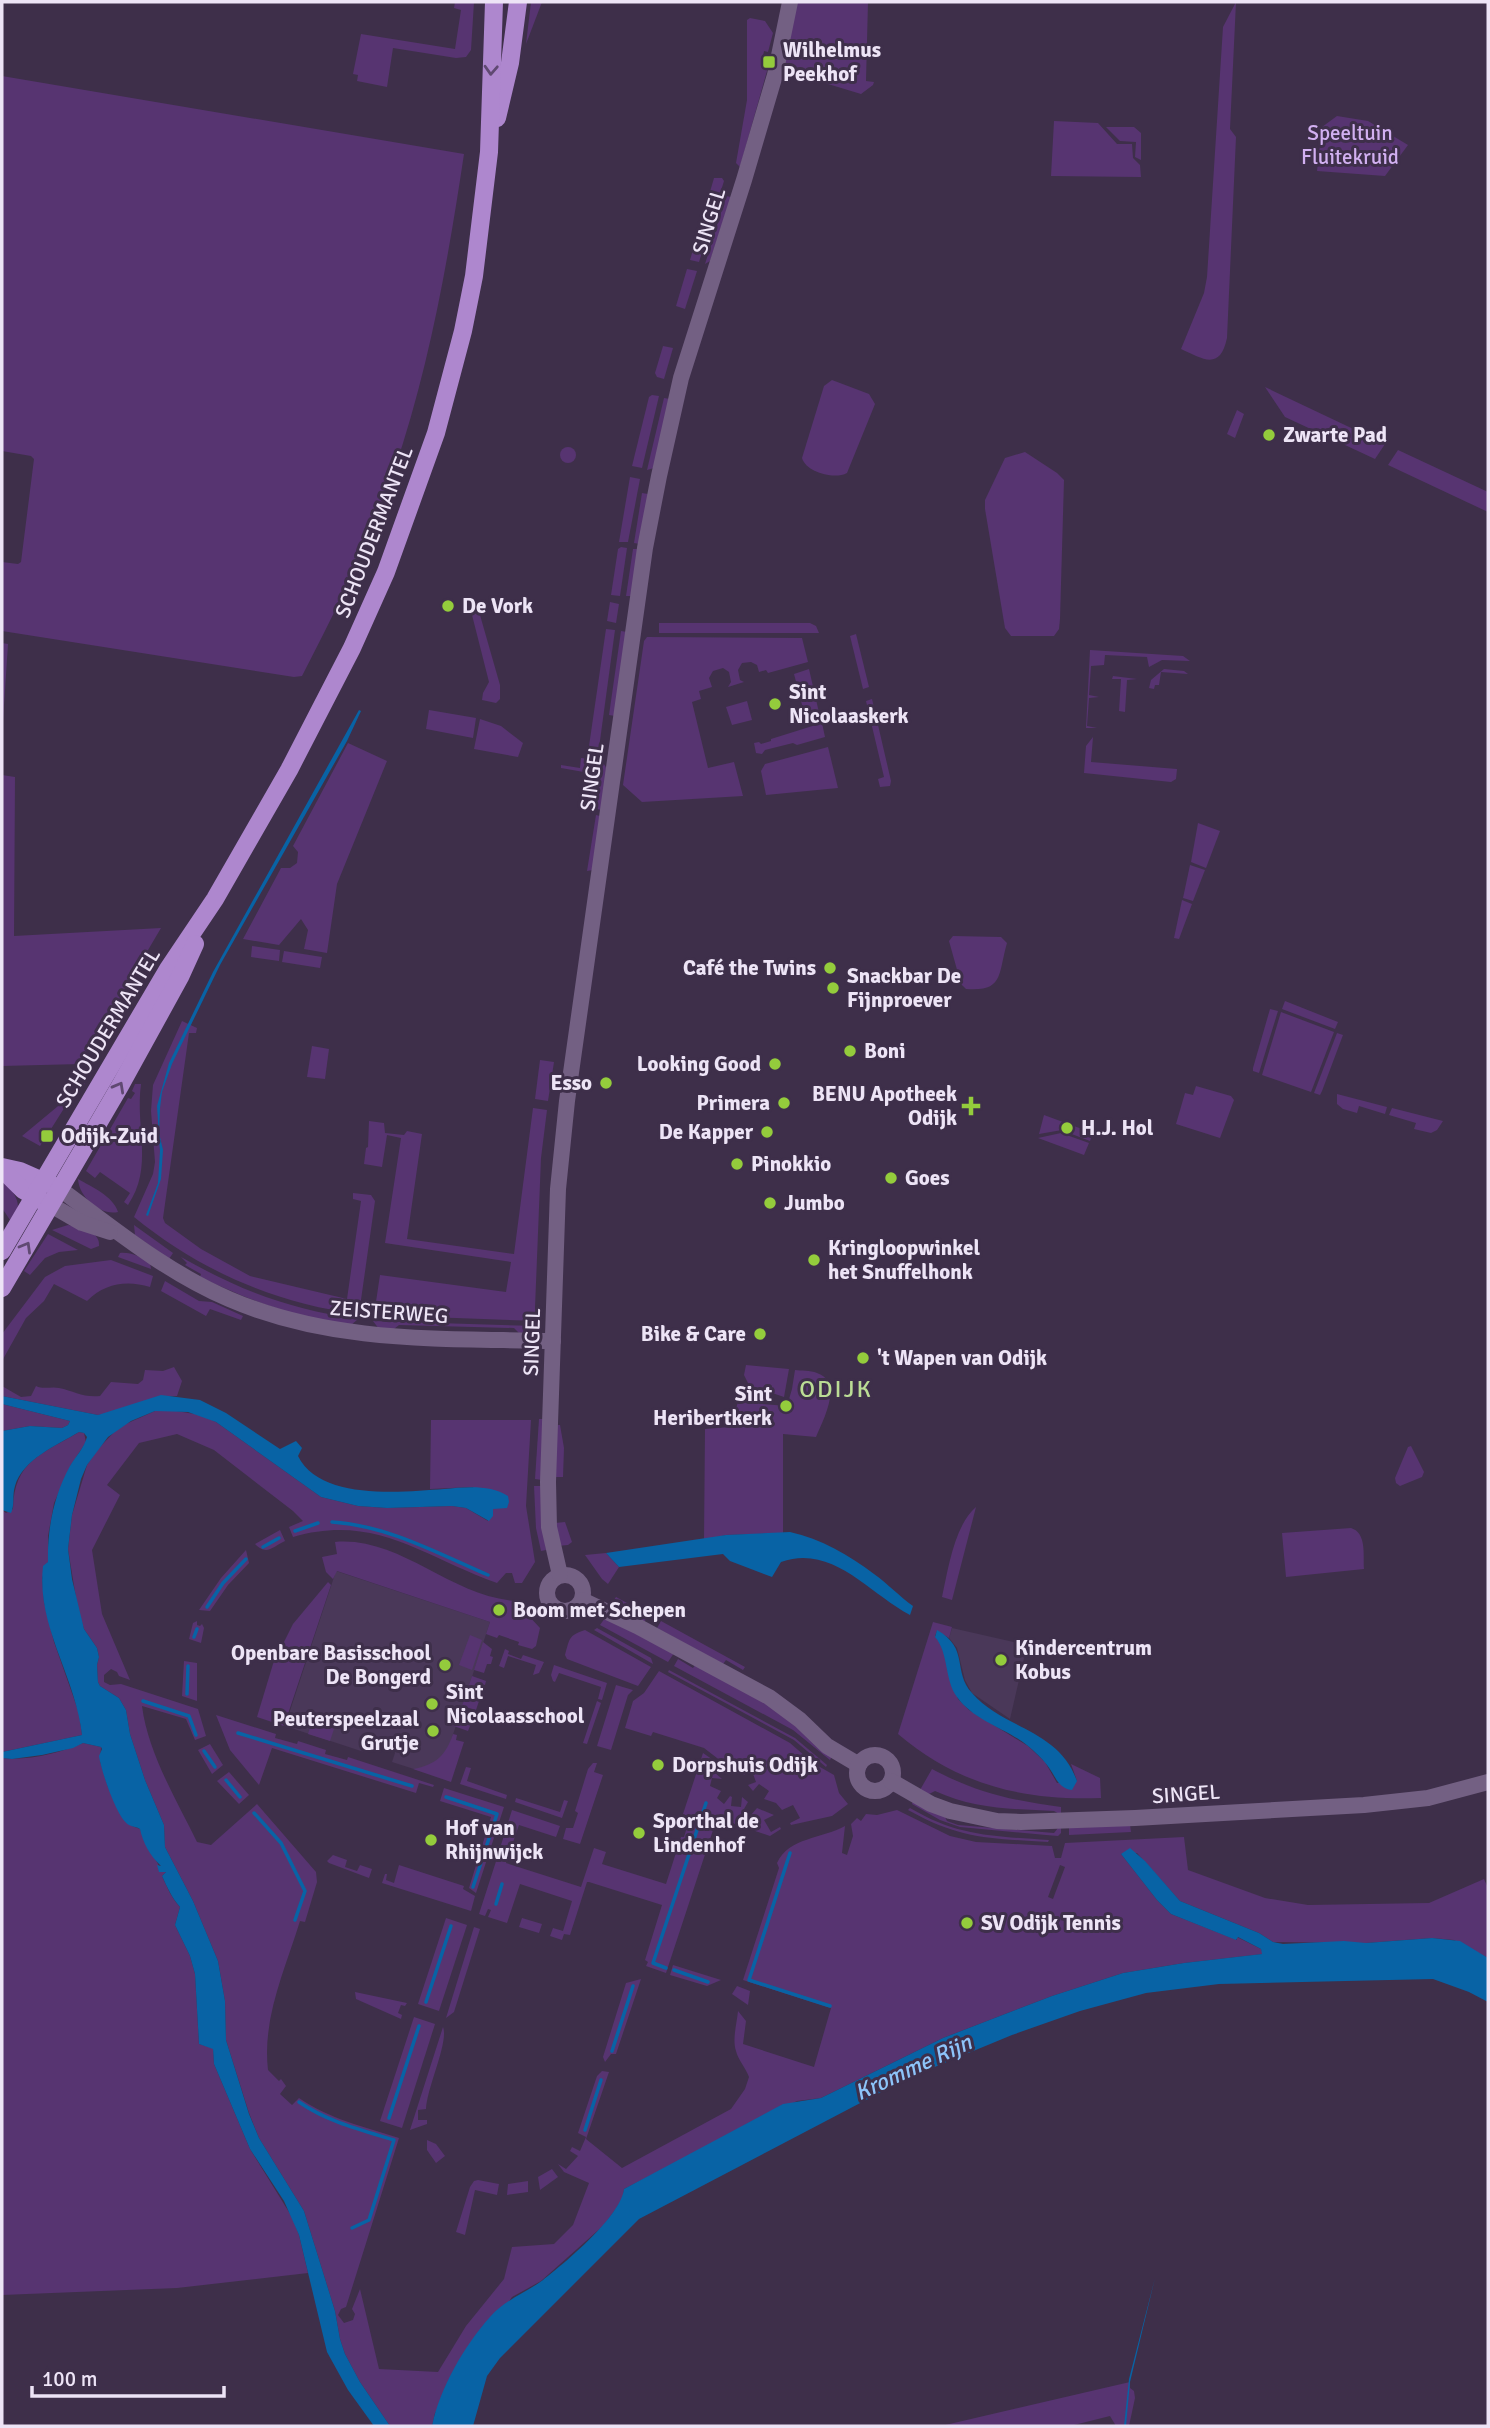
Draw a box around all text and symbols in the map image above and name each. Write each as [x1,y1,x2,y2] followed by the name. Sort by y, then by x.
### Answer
[783,37,881,87] place label: Wilhelmus Peekhof
[761,54,777,70] marker: Wilhelmus Peekhof
[484,65,499,76] one-way arrow
[1301,120,1399,170] park label: Speeltuin Fluitekruid
[687,184,731,257] street label: SINGEL
[1283,422,1387,448] place label: Zwarte Pad
[1261,427,1277,443] marker: Zwarte Pad
[329,442,419,621] street label: SCHOUDERMANTEL
[462,593,533,619] place label: De Vork
[440,598,456,614] marker: De Vork
[789,679,909,729] place label: Sint Nicolaaskerk
[767,696,783,712] marker: Sint Nicolaaskerk
[574,741,610,813] street label: SINGEL
[50,943,166,1112] street label: SCHOUDERMANTEL
[683,955,816,981] place label: Café the Twins
[822,960,838,976] marker: Café the Twins
[847,963,961,1013] place label: Snackbar De Fijnproever
[825,980,841,996] marker: Snackbar De Fijnproever
[864,1038,906,1064] place label: Boni
[842,1043,858,1059] marker: Boni
[637,1051,761,1077] place label: Looking Good
[767,1056,783,1072] marker: Looking Good
[550,1070,592,1096] place label: Esso
[598,1075,614,1091] marker: Esso
[812,1081,957,1131] place label: BENU Apotheek Odijk
[111,1082,124,1095] one-way arrow
[697,1090,770,1116] place label: Primera
[776,1095,792,1111] marker: Primera
[963,1098,979,1114] marker: BENU Apotheek Odijk
[1081,1115,1154,1141] place label: H.J. Hol
[659,1119,754,1145] place label: De Kapper
[1059,1120,1075,1136] marker: H.J. Hol
[61,1123,158,1149] place label: Odijk-Zuid
[759,1124,775,1140] marker: De Kapper
[39,1128,55,1144] marker: Odijk-Zuid
[751,1151,831,1177] place label: Pinokkio
[729,1156,745,1172] marker: Pinokkio
[905,1165,949,1191] place label: Goes
[883,1170,899,1186] marker: Goes
[784,1190,845,1216] place label: Jumbo
[762,1195,778,1211] marker: Jumbo
[828,1235,980,1285] place label: Kringloopwinkel het Snuffelhonk
[18,1241,31,1254] one-way arrow
[806,1252,822,1268] marker: Kringloopwinkel het Snuffelhonk
[329,1295,449,1329] street label: ZEISTERWEG
[518,1307,546,1377] street label: SINGEL
[641,1321,746,1347] place label: Bike & Care
[752,1326,768,1342] marker: Bike & Care
[877,1345,1047,1371] place label: 't Wapen van Odijk
[855,1350,871,1366] marker: 't Wapen van Odijk
[799,1374,873,1404] district label: ODIJK
[653,1381,772,1431] place label: Sint Heribertkerk
[778,1398,794,1414] marker: Sint Heribertkerk
[513,1597,686,1623] place label: Boom met Schepen
[491,1602,507,1618] marker: Boom met Schepen
[1015,1635,1152,1685] place label: Kindercentrum Kobus
[231,1640,431,1690] place label: Openbare Basisschool De Bongerd
[993,1652,1009,1668] marker: Kindercentrum Kobus
[437,1657,453,1673] marker: Openbare Basisschool De Bongerd
[446,1679,585,1729] place label: Sint Nicolaasschool
[424,1696,440,1712] marker: Sint Nicolaasschool
[273,1706,419,1756] place label: Peuterspeelzaal Grutje
[425,1723,441,1739] marker: Peuterspeelzaal Grutje
[672,1752,818,1778] place label: Dorpshuis Odijk
[650,1757,666,1773] marker: Dorpshuis Odijk
[1151,1779,1221,1809] street label: SINGEL
[653,1808,759,1858] place label: Sporthal de Lindenhof
[445,1815,543,1865] place label: Hof van Rhijnwijck
[631,1825,647,1841] marker: Sporthal de Lindenhof
[423,1832,439,1848] marker: Hof van Rhijnwijck
[981,1910,1121,1936] place label: SV Odijk Tennis
[959,1915,975,1931] marker: SV Odijk Tennis
[850,2027,978,2107] water label: Kromme Rijn
[32,2354,224,2398] scale bar
[42,2366,97,2392] text: 100 m

